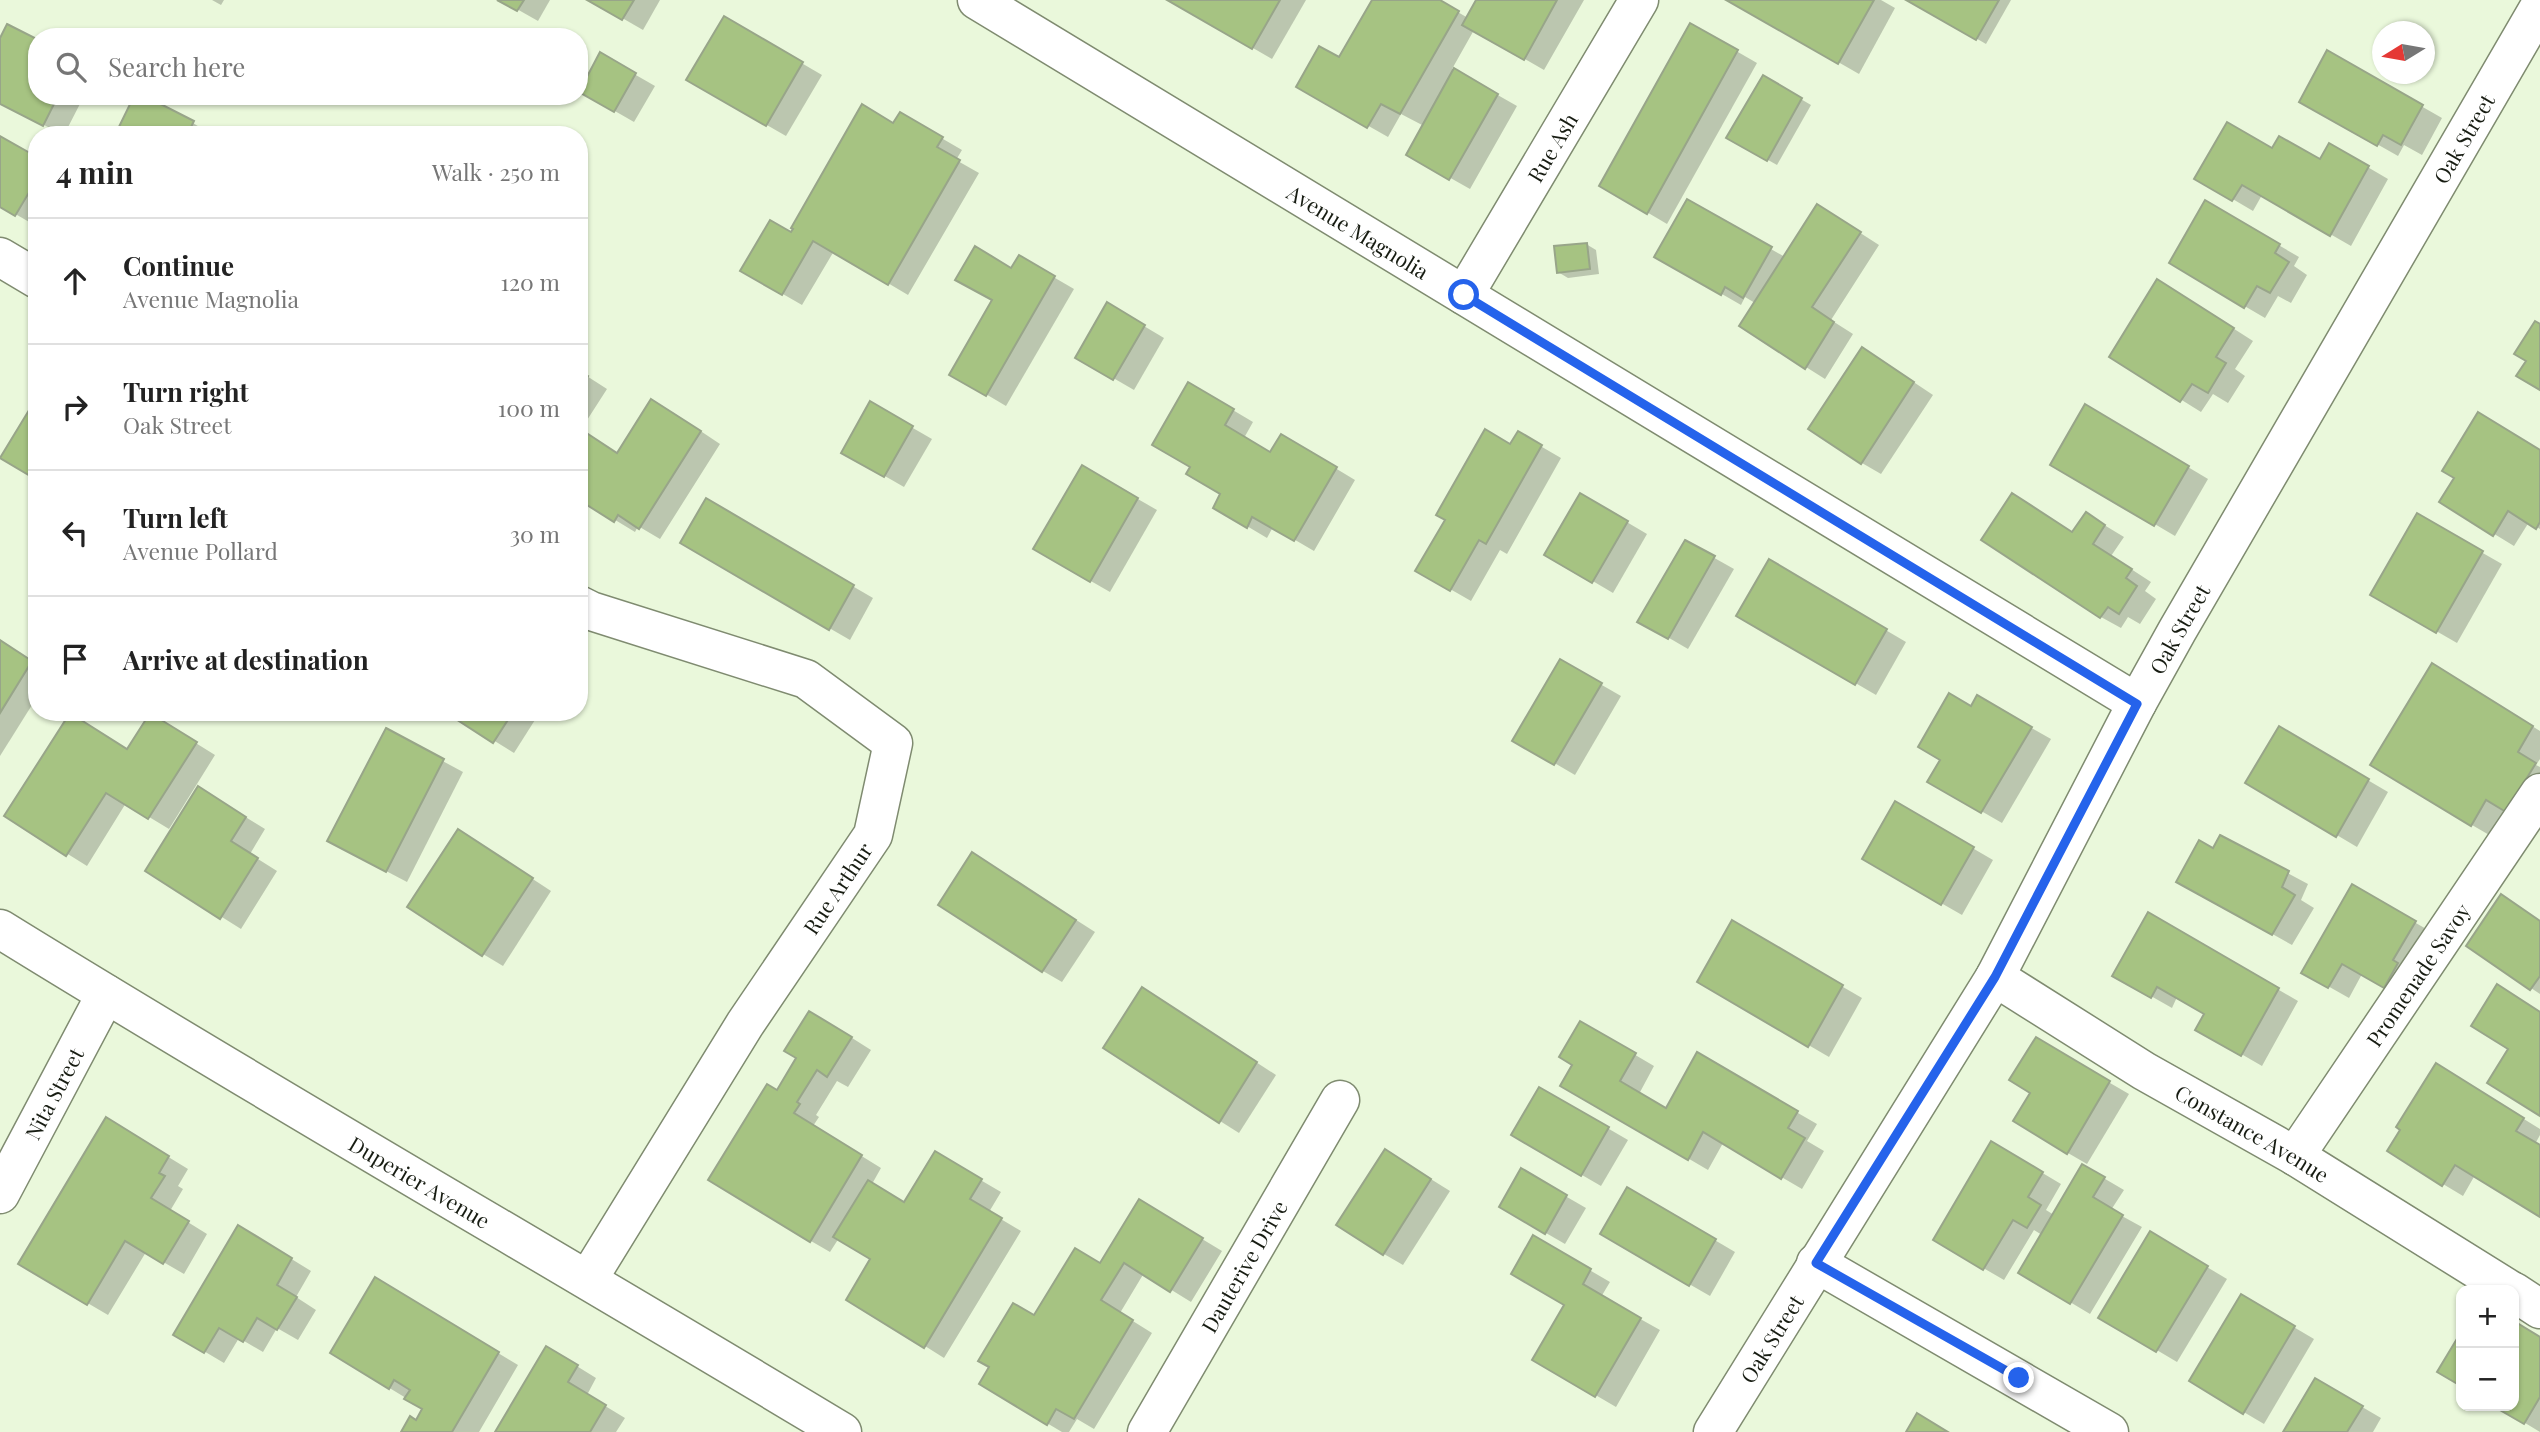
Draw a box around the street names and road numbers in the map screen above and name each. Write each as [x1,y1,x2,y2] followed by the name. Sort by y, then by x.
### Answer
[2426,88,2500,188] street label: Oak Street
[1520,107,1583,187] street label: Rue Ash
[1282,177,1435,285] street label: Avenue Magnolia
[2142,578,2216,679] street label: Oak Street
[796,836,878,939] street label: Rue Arthur
[2359,897,2476,1051] street label: Promenade Savoy
[18,1042,89,1144] street label: Nita Street
[2170,1078,2335,1188] street label: Constance Avenue
[344,1129,496,1234] street label: Duperier Avenue
[1194,1195,1293,1337] street label: Dauterive Drive
[1733,1289,1809,1388] street label: Oak Street

